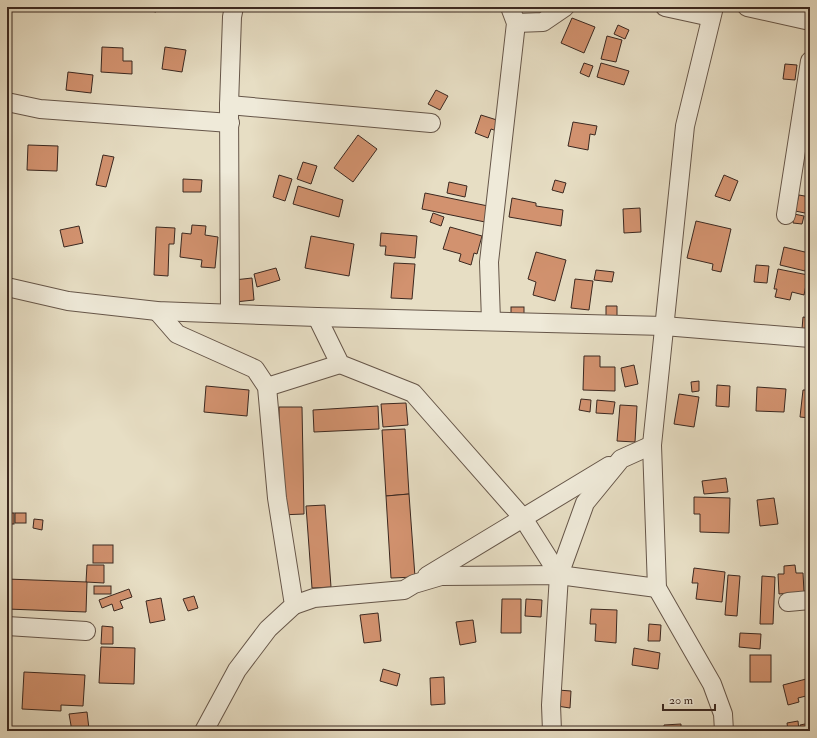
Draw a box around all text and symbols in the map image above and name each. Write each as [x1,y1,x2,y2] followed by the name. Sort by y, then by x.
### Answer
[663,686,715,712] scale bar
[669,693,694,708] text: 20 m

